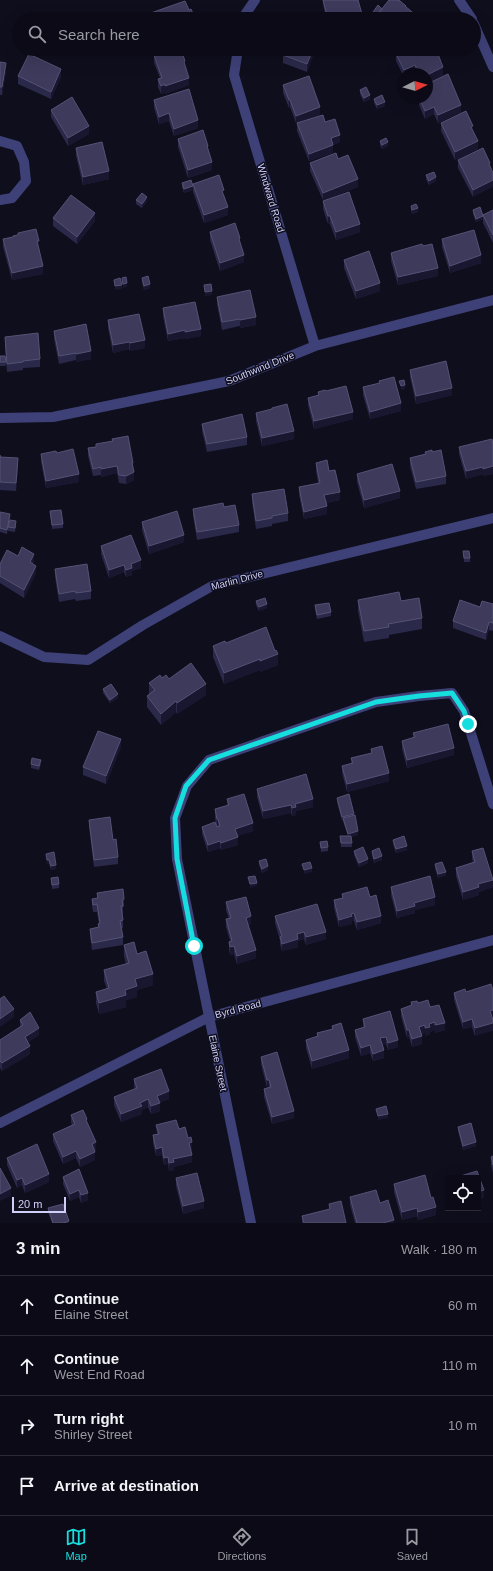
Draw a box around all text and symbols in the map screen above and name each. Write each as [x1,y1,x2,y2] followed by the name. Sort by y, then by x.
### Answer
[12,12,481,56] search box
[26,23,48,45] icon: search
[58,26,140,43] text: Search here
[397,68,433,104] north arrow
[255,162,287,234] street label: Windward Road
[224,349,296,387] street label: Southwind Drive
[210,568,265,592] street label: Marlin Drive
[459,715,477,733] route end
[185,937,203,955] route start
[214,998,262,1020] street label: Byrd Road
[207,1034,229,1092] street label: Elaine Street
[445,1175,481,1211] map controls
[445,1175,481,1211] button: locate
[12,1195,66,1214] scale bar
[18,1198,42,1210] text: 20 m
[16,1239,60,1258] text: 3 min
[401,1242,477,1257] text: Walk · 180 m
[54,1290,119,1307] text: Continue
[16,1295,38,1317] icon: ahead
[448,1298,477,1313] text: 60 m
[54,1307,128,1322] text: Elaine Street
[54,1350,119,1367] text: Continue
[16,1355,38,1377] icon: ahead
[442,1358,477,1373] text: 110 m
[54,1367,145,1382] text: West End Road
[54,1410,124,1427] text: Turn right
[16,1415,38,1437] icon: right
[448,1418,477,1433] text: 10 m
[54,1427,132,1442] text: Shirley Street
[16,1475,38,1497] icon: arrive
[54,1477,199,1494] text: Arrive at destination
[65,1526,87,1562] tab: Map
[217,1526,266,1562] tab: Directions
[397,1526,428,1562] tab: Saved

